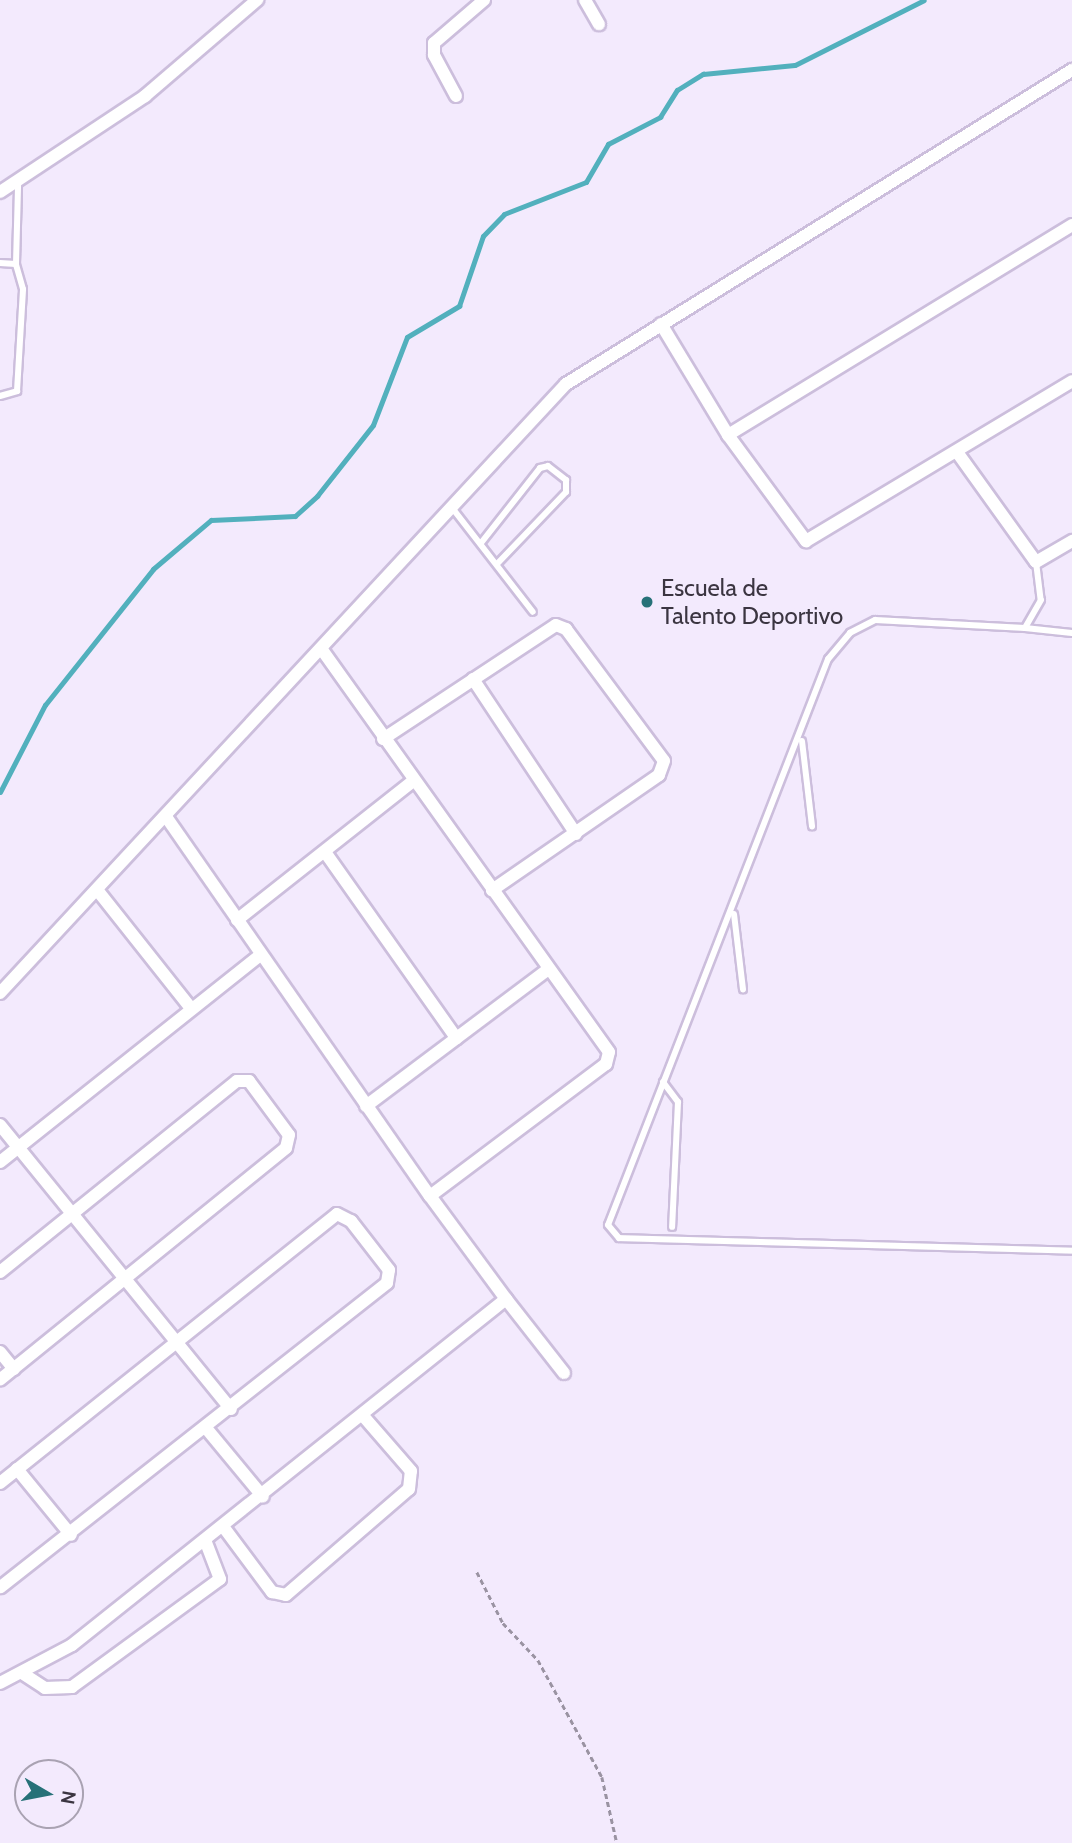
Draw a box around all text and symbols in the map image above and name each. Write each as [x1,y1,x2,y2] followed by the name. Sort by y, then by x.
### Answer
[661,574,843,630] place label: Escuela de Talento Deportivo
[639,594,655,610] marker: Escuela de Talento Deportivo
[14,1759,84,1829] north arrow
[56,1789,81,1806] text: N

